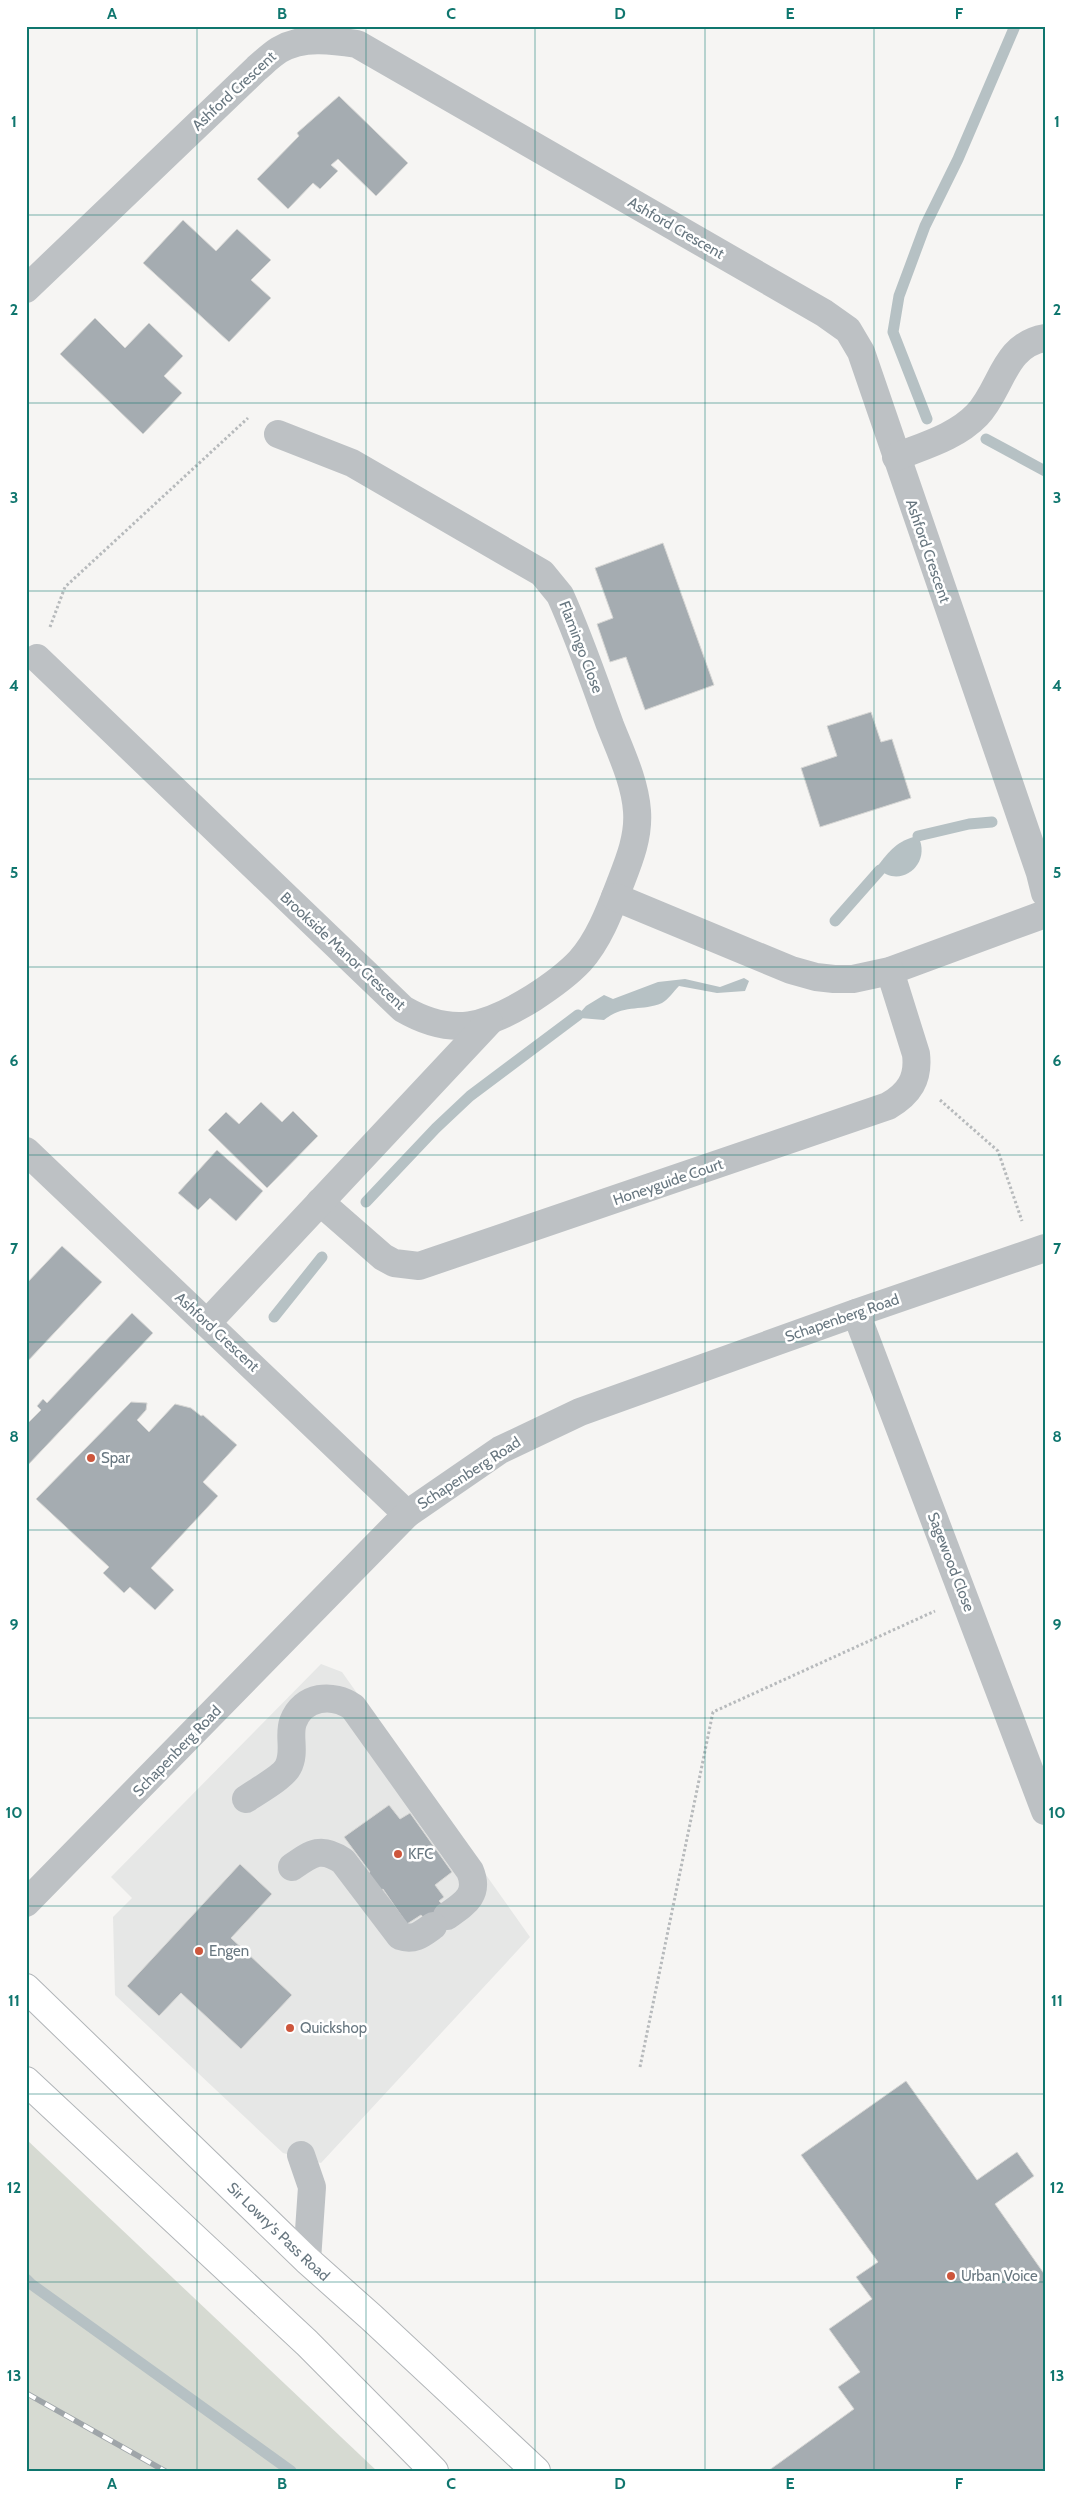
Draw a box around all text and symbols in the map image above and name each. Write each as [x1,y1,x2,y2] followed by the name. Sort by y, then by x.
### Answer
[107,4,117,23] text: A
[277,4,287,23] text: B
[446,4,456,23] text: C
[614,4,626,23] text: D
[785,4,795,23] text: E
[955,4,964,23] text: F
[188,48,280,134] street label: Ashford Crescent
[11,112,17,131] text: 1
[1054,112,1060,131] text: 1
[625,193,727,263] street label: Ashford Crescent
[10,300,18,319] text: 2
[1053,300,1061,319] text: 2
[10,488,18,507] text: 3
[1053,488,1061,507] text: 3
[902,497,954,605] street label: Ashford Crescent
[555,598,607,696] street label: Flamingo Close
[9,676,19,695] text: 4
[1052,676,1062,695] text: 4
[10,863,18,882] text: 5
[1053,863,1061,882] text: 5
[277,888,409,1014] street label: Brookside Manor Crescent
[10,1051,19,1070] text: 6
[1053,1051,1062,1070] text: 6
[611,1155,725,1209] street label: Honeyguide Court
[10,1239,19,1258] text: 7
[1053,1239,1062,1258] text: 7
[171,1289,263,1375] street label: Ashford Crescent
[783,1290,901,1346] street label: Schapenberg Road
[9,1427,19,1446] text: 8
[1052,1427,1062,1446] text: 8
[414,1433,524,1513] street label: Schapenberg Road
[101,1449,130,1467] place label: Spar
[85,1452,97,1464] marker: Spar
[924,1510,978,1615] street label: Sagewood Close
[10,1615,19,1634] text: 9
[1053,1615,1062,1634] text: 9
[129,1702,225,1800] street label: Schapenberg Road
[5,1803,23,1822] text: 10
[1048,1803,1066,1822] text: 10
[408,1845,433,1863] place label: KFC
[392,1848,404,1860] marker: KFC
[209,1942,249,1960] place label: Engen
[193,1945,205,1957] marker: Engen
[8,1991,20,2010] text: 11
[1051,1991,1063,2010] text: 11
[300,2019,367,2037] place label: Quickshop
[284,2022,296,2034] marker: Quickshop
[7,2178,21,2197] text: 12
[1050,2178,1064,2197] text: 12
[224,2179,333,2285] street label: Sir Lowry's Pass Road
[961,2267,1038,2285] place label: Urban Voice
[945,2270,957,2282] marker: Urban Voice
[7,2366,21,2385] text: 13
[1050,2366,1064,2385] text: 13
[107,2474,117,2493] text: A
[277,2474,287,2493] text: B
[446,2474,456,2493] text: C
[614,2474,626,2493] text: D
[785,2474,795,2493] text: E
[955,2474,964,2493] text: F

